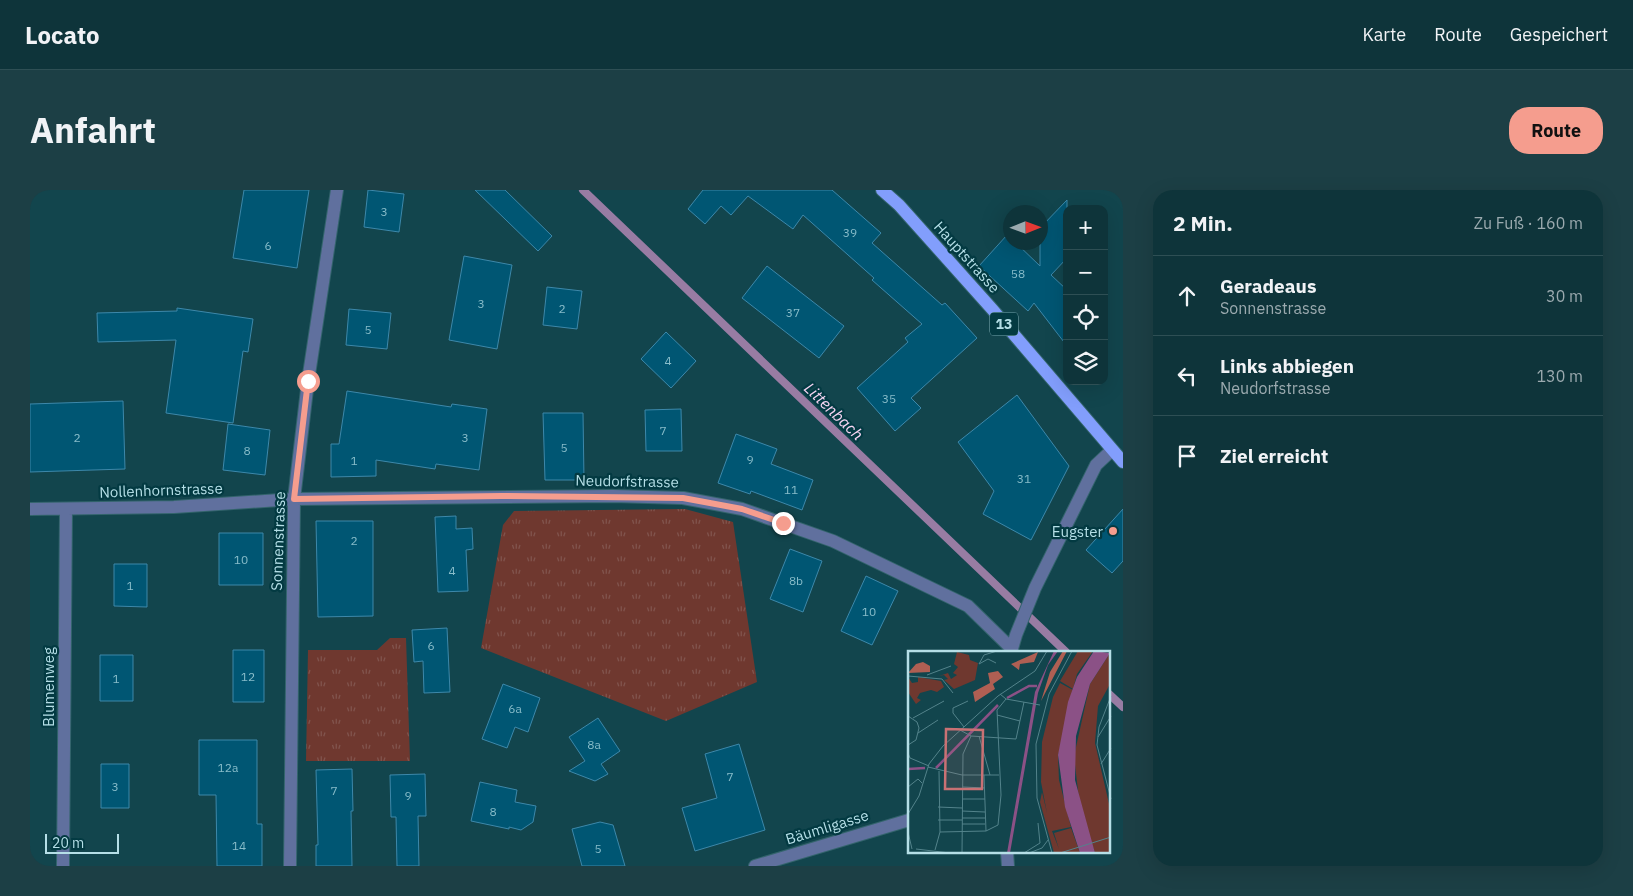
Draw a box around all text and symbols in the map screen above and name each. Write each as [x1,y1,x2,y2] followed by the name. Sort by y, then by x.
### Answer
[25,19,100,51] text: Locato
[1363,23,1406,46] text: Karte
[1434,23,1482,46] text: Route
[1510,23,1608,46] text: Gespeichert
[30,107,156,153] text: Anfahrt
[1509,107,1603,154] button: Route
[380,204,388,219] house number: 3
[1003,205,1048,250] north arrow
[1063,205,1108,385] map controls
[1063,205,1108,250] button: +
[1173,209,1233,237] text: 2 Min.
[1474,213,1583,233] text: Zu Fuß · 160 m
[930,217,1004,297] street label: Hauptstrasse
[843,225,857,240] house number: 39
[264,238,272,253] house number: 6
[1063,250,1108,295] button: −
[1011,266,1025,281] house number: 58
[1220,274,1317,298] text: Geradeaus
[1173,282,1201,310] icon: ahead
[1546,286,1583,306] text: 30 m
[1063,295,1108,340] button: locate
[477,296,485,311] house number: 3
[1220,298,1326,318] text: Sonnenstrasse
[558,301,566,316] house number: 2
[786,305,800,320] house number: 37
[990,312,1018,336] road number: 13
[364,322,372,337] house number: 5
[1063,340,1108,385] button: layers
[664,353,672,368] house number: 4
[1220,354,1354,378] text: Links abbiegen
[1173,362,1201,390] icon: left
[1536,366,1583,386] text: 130 m
[297,370,320,393] route start
[800,378,868,444] water label: Littenbach
[1220,378,1330,398] text: Neudorfstrasse
[882,391,896,406] house number: 35
[659,423,667,438] house number: 7
[73,430,81,445] house number: 2
[461,430,469,445] house number: 3
[560,440,568,455] house number: 5
[1173,442,1201,470] icon: arrive
[243,443,251,458] house number: 8
[1220,444,1328,468] text: Ziel erreicht
[746,452,754,467] house number: 9
[350,453,358,468] house number: 1
[575,471,679,491] street label: Neudorfstrasse
[1017,471,1031,486] house number: 31
[99,478,223,502] street label: Nollenhornstrasse
[784,482,798,497] house number: 11
[267,491,289,591] street label: Sonnenstrasse
[772,512,795,535] route end
[1052,522,1103,541] place label: Eugster
[1107,525,1119,537] marker: Eugster
[350,533,358,548] house number: 2
[234,552,248,567] house number: 10
[448,563,456,578] house number: 4
[789,573,803,588] house number: 8b
[126,578,134,593] house number: 1
[862,604,876,619] house number: 10
[427,638,435,653] house number: 6
[39,647,58,727] street label: Blumenweg
[908,651,1110,854] inset map
[241,669,255,684] house number: 12
[112,671,120,686] house number: 1
[508,701,522,716] house number: 6a
[587,737,601,752] house number: 8a
[218,760,239,775] house number: 12a
[726,769,734,784] house number: 7
[111,779,119,794] house number: 3
[330,783,338,798] house number: 7
[404,788,412,803] house number: 9
[489,804,497,819] house number: 8
[783,805,871,849] street label: Bäumligasse
[45,831,119,854] scale bar
[52,834,84,852] text: 20 m
[232,838,246,853] house number: 14
[594,841,602,856] house number: 5

